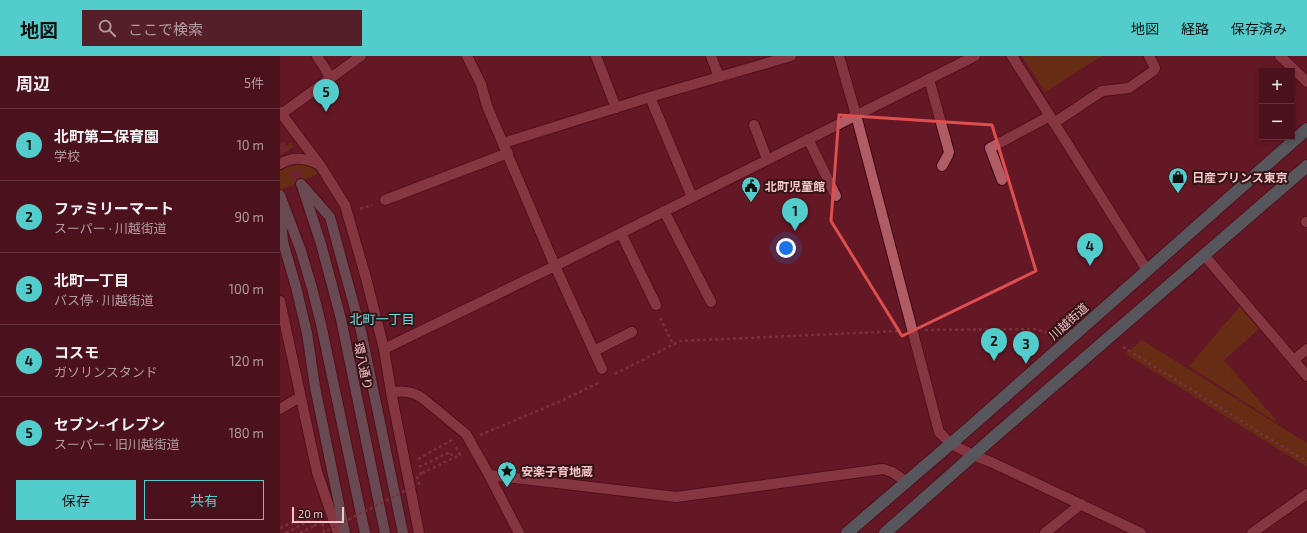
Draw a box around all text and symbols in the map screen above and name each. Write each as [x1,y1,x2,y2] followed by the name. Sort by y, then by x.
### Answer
[82,10,362,46] search box
[96,17,118,39] icon: search
[20,18,58,41] text: 地図
[128,20,203,38] text: ここで検索
[1131,20,1159,37] text: 地図
[1181,20,1209,37] text: 経路
[1231,20,1287,37] text: 保存済み
[1259,68,1295,140] map controls
[1259,68,1295,104] button: +
[16,73,50,93] text: 周辺
[244,75,264,91] text: 5件
[313,79,339,112] pin: 5
[1259,104,1295,140] button: −
[54,127,159,145] text: 北町第二保育園
[26,137,32,153] text: 1
[237,137,264,153] text: 10 m
[54,148,80,164] text: 学校
[1167,166,1189,194] shop icon: 日産プリンス東京
[1192,170,1288,184] place label: 日産プリンス東京
[740,175,762,203] public building icon: 北町児童館
[765,179,825,193] place label: 北町児童館
[782,198,808,231] pin: 1
[54,199,174,217] text: ファミリーマート
[25,209,33,225] text: 2
[234,209,264,225] text: 90 m
[54,220,167,236] text: スーパー · 川越街道
[1077,233,1103,266] pin: 4
[776,238,796,258] your location
[54,271,129,289] text: 北町一丁目
[25,281,33,297] text: 3
[229,281,264,297] text: 100 m
[54,292,154,308] text: バス停 · 川越街道
[1045,300,1091,342] street label: 川越街道
[349,311,415,327] district label: 北町一丁目
[981,328,1007,361] pin: 2
[1013,331,1039,364] pin: 3
[352,341,376,391] street label: 環八通り
[54,343,99,361] text: コスモ
[25,353,33,369] text: 4
[229,353,264,369] text: 120 m
[54,364,158,380] text: ガソリンスタンド
[54,415,165,433] text: セブン-イレブン
[25,425,33,441] text: 5
[229,425,264,441] text: 180 m
[54,436,180,452] text: スーパー · 旧川越街道
[496,460,518,488] place icon: 安楽子育地蔵
[521,464,593,478] place label: 安楽子育地蔵
[16,480,136,520] button: 保存
[144,480,264,520] button: 共有
[292,505,344,524] scale bar
[298,507,323,520] text: 20 m

